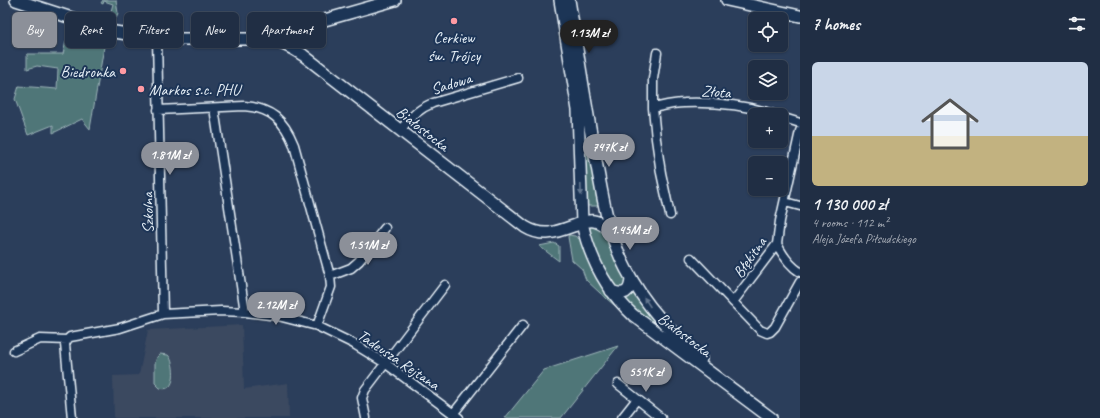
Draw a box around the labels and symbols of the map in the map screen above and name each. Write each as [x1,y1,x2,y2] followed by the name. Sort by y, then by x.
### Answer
[449,16,459,26] marker: Cerkiew św. Trójcy
[548,20,630,54] pin: 1.13M zł
[428,28,482,66] place label: Cerkiew św. Trójcy
[61,62,116,82] place label: Biedronka
[118,66,128,76] marker: Biedronka
[429,68,475,100] street label: Sadowa
[149,80,243,100] place label: Markos s.c. PHU
[701,81,733,103] street label: Złota
[136,84,146,94] marker: Markos s.c. PHU
[392,102,454,157] street label: Białostocka
[572,134,646,168] pin: 747K zł
[129,142,211,176] pin: 1.81M zł
[578,184,584,197] one-way arrow
[138,191,158,234] street label: Szkolna
[589,217,671,251] pin: 1.45M zł
[327,232,409,266] pin: 1.51M zł
[729,232,772,282] street label: Błękitna
[235,292,317,326] pin: 2.12M zł
[643,297,651,308] one-way arrow
[654,308,716,362] street label: Białostocka
[354,325,444,395] street label: Tadeusza Rejtana
[609,359,683,393] pin: 551K zł

